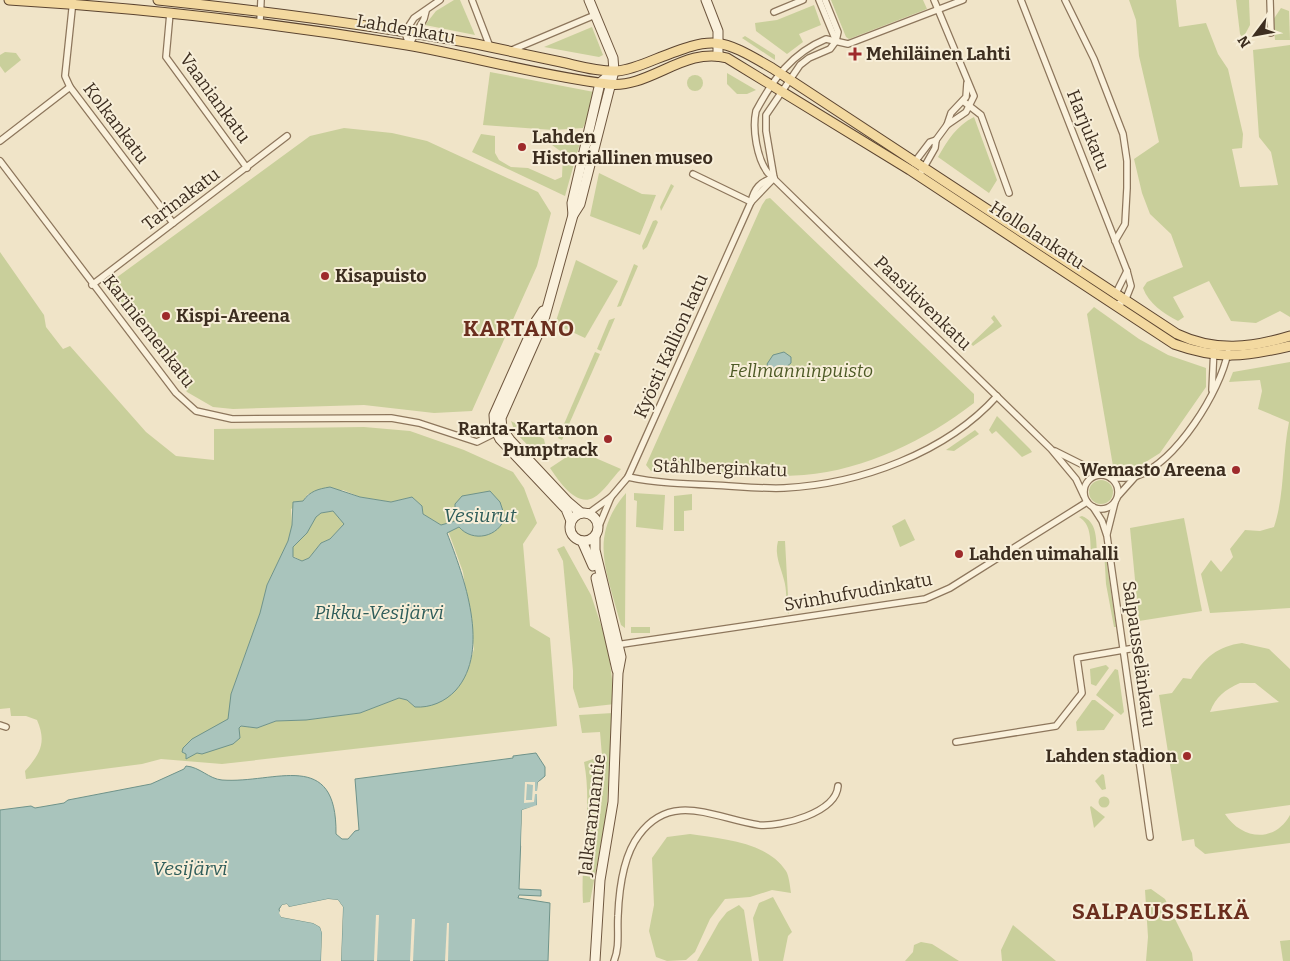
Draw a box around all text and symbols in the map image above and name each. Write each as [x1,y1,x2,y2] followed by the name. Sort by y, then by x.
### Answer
[355,9,457,49] street label: Lahdenkatu
[1230,10,1280,60] north arrow
[1234,32,1254,51] text: N
[866,43,1011,65] place label: Mehiläinen Lahti
[848,47,862,61] marker: Mehiläinen Lahti
[175,49,255,147] street label: Vaaniankatu
[78,78,154,168] street label: Kolkankatu
[1062,86,1114,174] street label: Harjukatu
[532,126,713,169] place label: Lahden Historiallinen museo
[516,141,528,153] marker: Lahden Historiallinen museo
[138,163,224,235] street label: Tarinakatu
[986,196,1088,274] street label: Hollolankatu
[870,251,976,355] street label: Paasikivenkatu
[335,265,427,287] place label: Kisapuisto
[98,270,200,392] street label: Kariniemenkatu
[319,270,331,282] marker: Kisapuisto
[629,270,713,422] street label: Kyösti Kallion katu
[176,305,290,327] place label: Kispi-Areena
[160,310,172,322] marker: Kispi-Areena
[463,315,575,342] district label: KARTANO
[729,360,873,382] park label: Fellmanninpuisto
[458,418,598,461] place label: Ranta-Kartanon Pumptrack
[602,433,614,445] marker: Ranta-Kartanon Pumptrack
[652,455,788,481] street label: Ståhlberginkatu
[1080,459,1226,481] place label: Wemasto Areena
[1230,464,1242,476] marker: Wemasto Areena
[443,504,517,527] water label: Vesiurut
[969,543,1119,565] place label: Lahden uimahalli
[953,548,965,560] marker: Lahden uimahalli
[782,568,934,616] street label: Svinhufvudinkatu
[1118,579,1160,729] street label: Salpausselänkatu
[314,601,444,624] water label: Pikku-Vesijärvi
[1046,745,1177,767] place label: Lahden stadion
[1181,750,1193,762] marker: Lahden stadion
[573,753,610,878] street label: Jalkarannantie
[152,857,228,880] water label: Vesijärvi
[1072,898,1250,925] district label: SALPAUSSELKÄ

